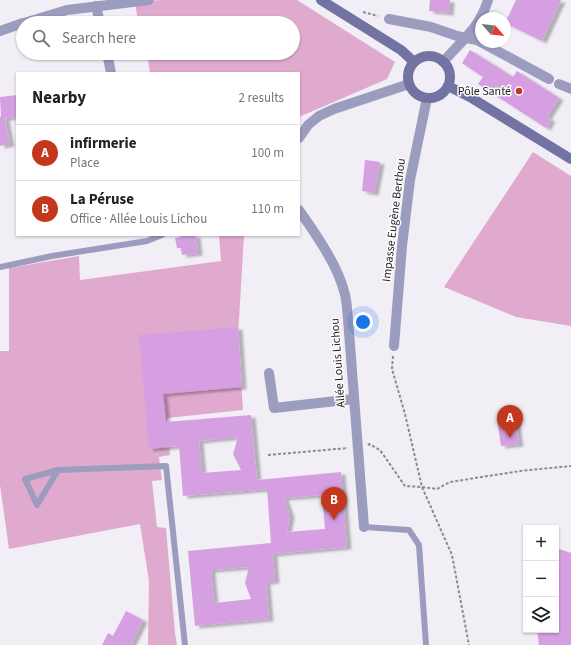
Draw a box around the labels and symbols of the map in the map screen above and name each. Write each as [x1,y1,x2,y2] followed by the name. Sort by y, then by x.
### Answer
[475,12,511,48] north arrow
[458,83,511,100] place label: Pôle Santé
[514,86,524,96] marker: Pôle Santé
[378,157,410,283] street label: Impasse Eugène Berthou
[353,312,373,332] your location
[326,318,350,408] street label: Allée Louis Lichou
[497,405,523,438] pin: A
[321,487,347,520] pin: B

